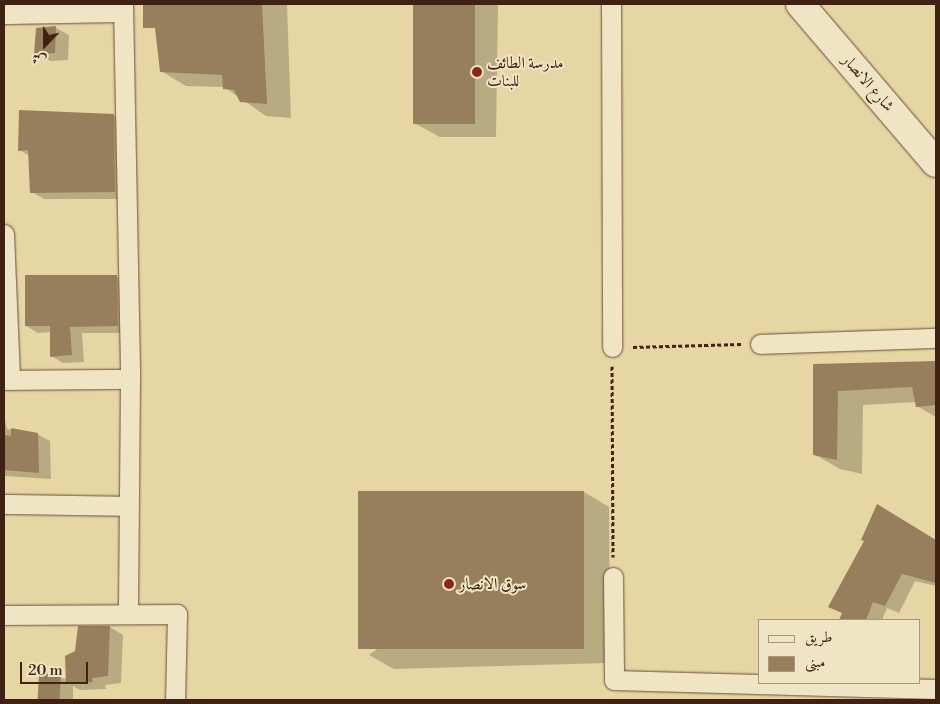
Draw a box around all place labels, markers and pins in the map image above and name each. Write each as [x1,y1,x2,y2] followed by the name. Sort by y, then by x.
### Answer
[487,53,563,91] place label: مدرسة الطائف للبنات
[471,66,483,78] marker: مدرسة الطائف للبنات
[459,574,526,594] place label: سوق الانصار
[443,578,455,590] marker: سوق الانصار

